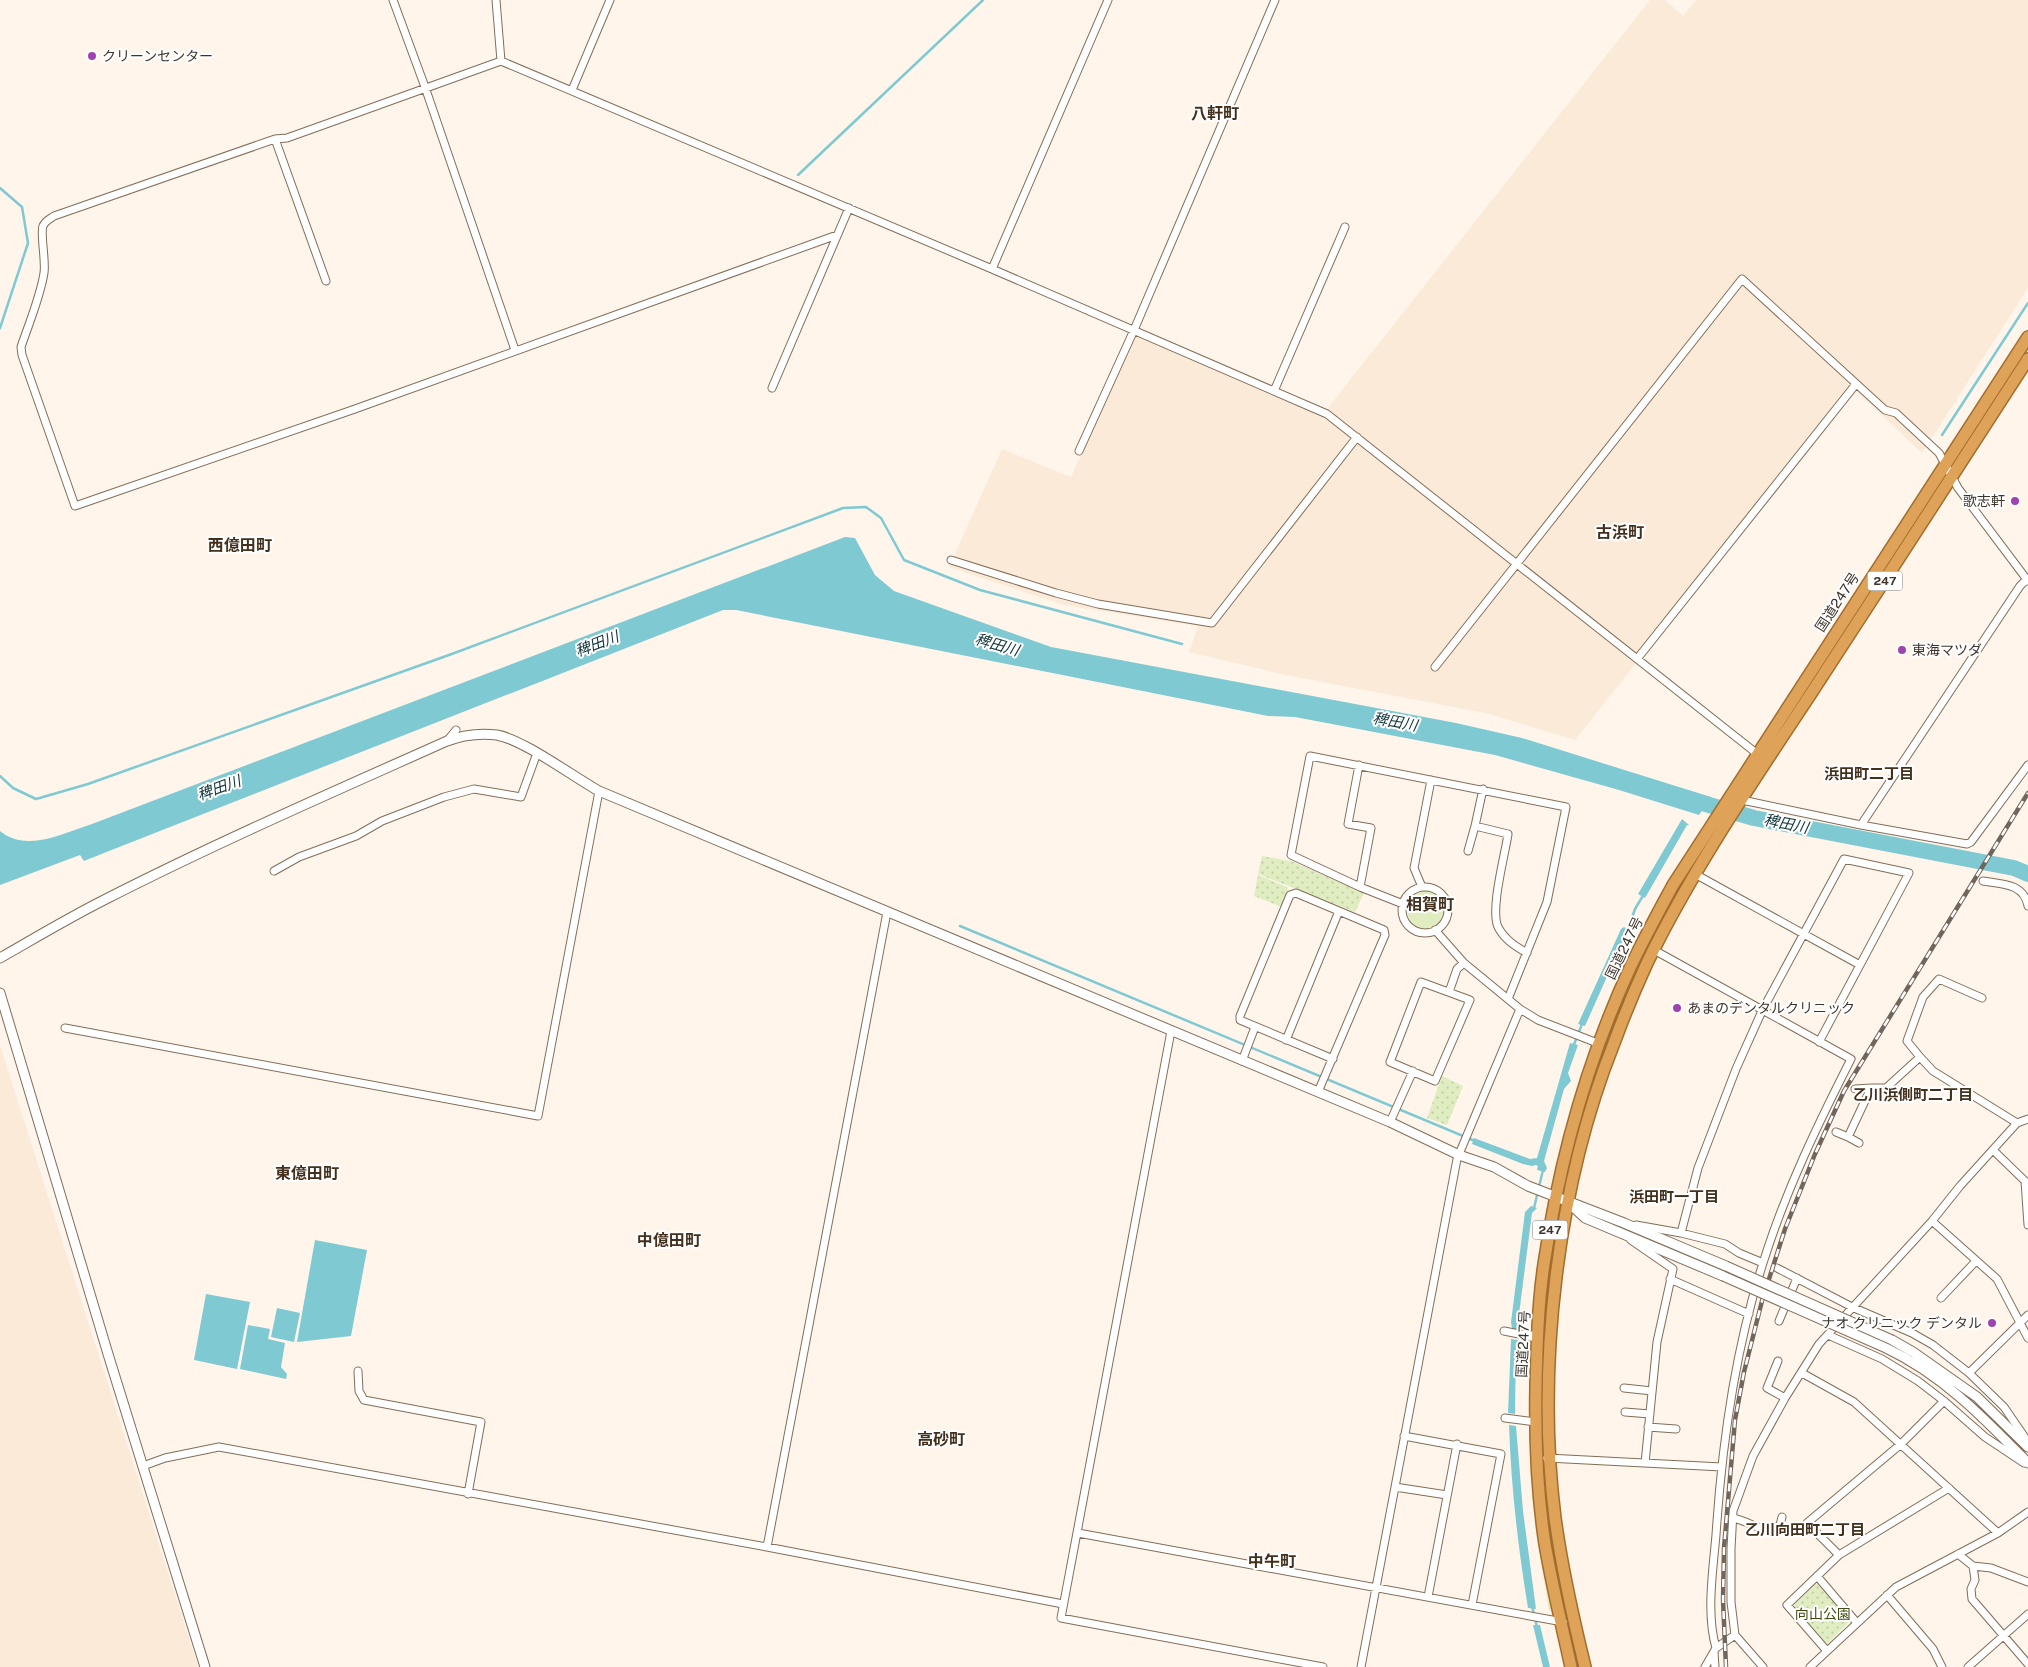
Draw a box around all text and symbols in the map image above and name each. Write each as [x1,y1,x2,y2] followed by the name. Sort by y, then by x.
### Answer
[102,48,213,64] place label: クリーンセンター
[86,50,98,62] marker: クリーンセンター
[1191,104,1239,123] district label: 八軒町
[1963,493,2005,509] place label: 歌志軒
[2009,495,2021,507] marker: 歌志軒
[1596,523,1644,542] district label: 古浜町
[208,536,272,555] district label: 西億田町
[1812,569,1862,635] street label: 国道247号
[1868,572,1902,590] road number: 247
[573,627,623,660] water label: 稗田川
[973,630,1023,659] water label: 稗田川
[1912,642,1982,658] place label: 東海マツダ
[1896,644,1908,656] marker: 東海マツダ
[1371,709,1421,734] water label: 稗田川
[1824,765,1914,782] district label: 浜田町二丁目
[195,771,245,803] water label: 稗田川
[1762,811,1812,837] water label: 稗田川
[1406,895,1454,914] district label: 相賀町
[1602,914,1646,982] street label: 国道247号
[1687,1000,1855,1016] place label: あまのデンタルクリニック
[1671,1002,1683,1014] marker: あまのデンタルクリニック
[1853,1086,1973,1103] district label: 乙川浜側町二丁目
[275,1164,339,1183] district label: 東億田町
[1629,1188,1719,1205] district label: 浜田町一丁目
[1532,1220,1568,1240] road number: 247
[637,1231,701,1250] district label: 中億田町
[1513,1310,1533,1378] street label: 国道247号
[1821,1315,1982,1331] place label: ナオ クリニック デンタル
[1986,1317,1998,1329] marker: ナオ クリニック デンタル
[917,1430,965,1449] district label: 高砂町
[1745,1521,1865,1538] district label: 乙川向田町二丁目
[1248,1552,1296,1571] district label: 中午町
[1795,1606,1851,1622] park label: 向山公園

